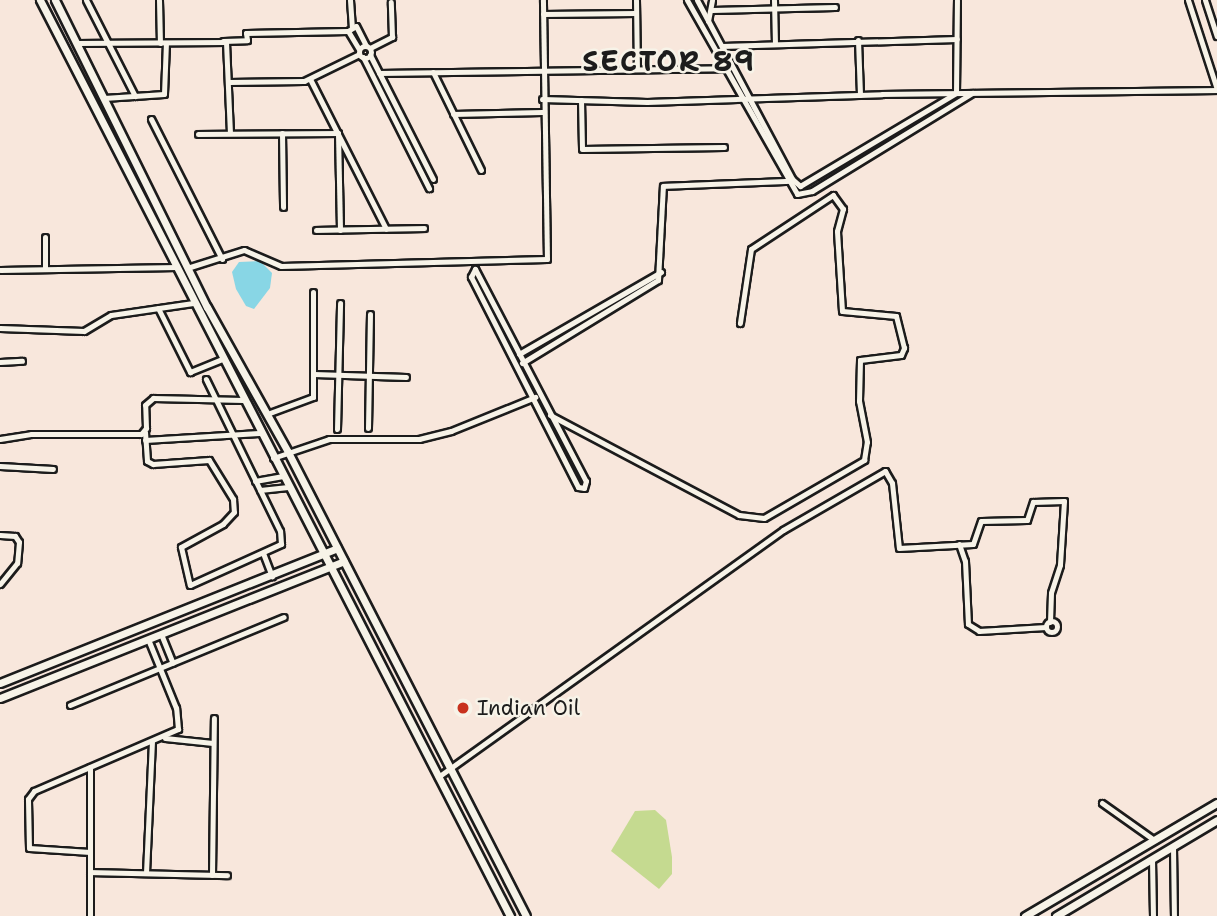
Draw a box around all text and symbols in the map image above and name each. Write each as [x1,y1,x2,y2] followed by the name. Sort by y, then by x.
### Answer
[583,44,755,78] district label: SECTOR 89
[477,695,580,721] place label: Indian Oil
[455,700,471,716] marker: Indian Oil

